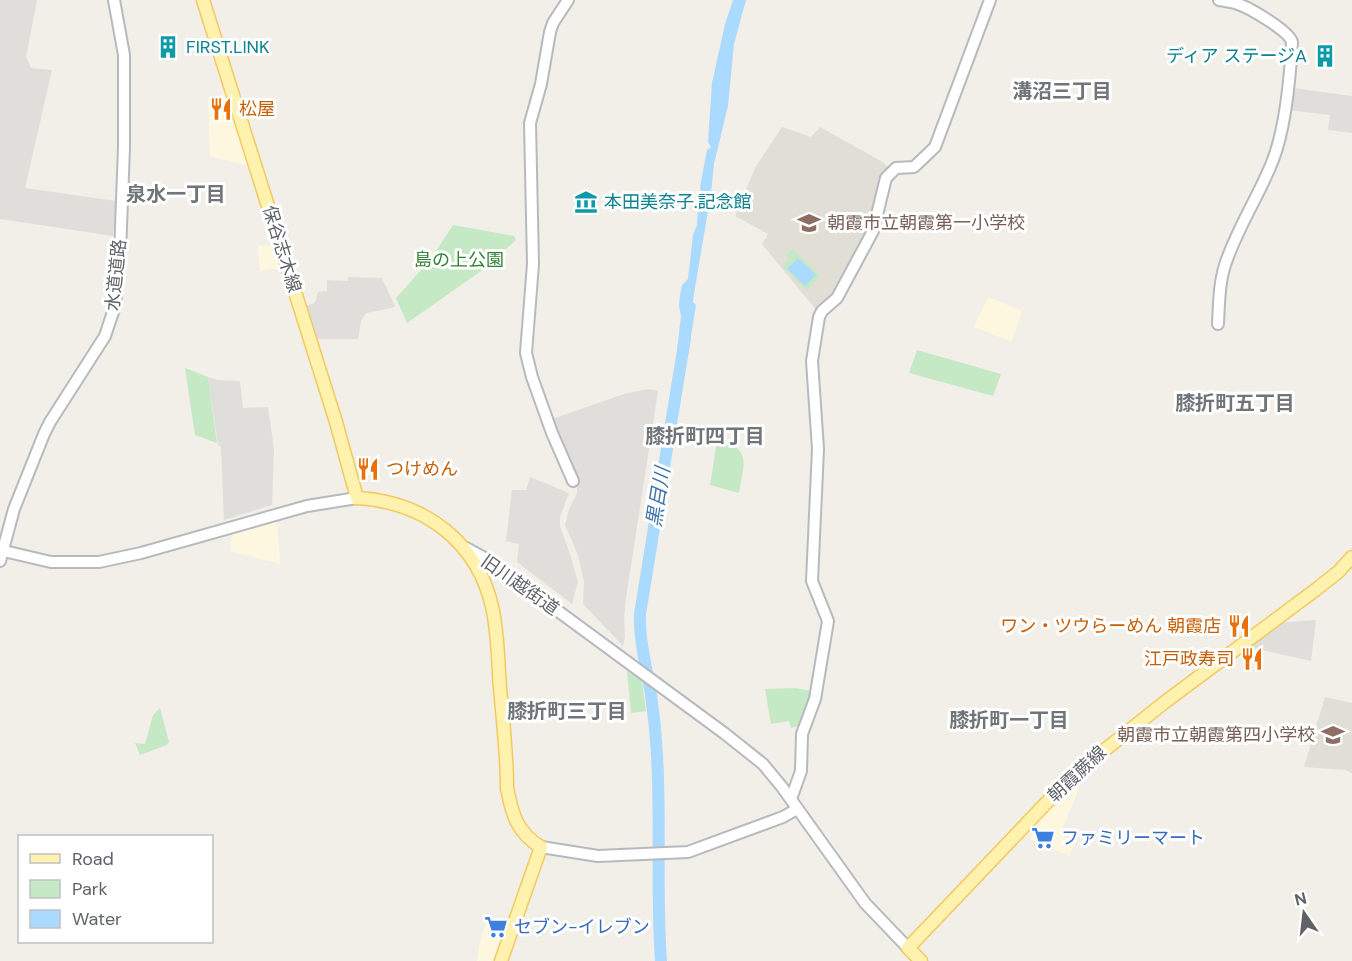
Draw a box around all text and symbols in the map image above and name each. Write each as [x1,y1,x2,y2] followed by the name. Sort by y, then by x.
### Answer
[155,34,181,60] building icon: FIRST.LINK
[186,35,270,59] place label: FIRST.LINK
[1312,43,1338,69] building icon: ディア ステージA
[1166,44,1307,68] place label: ディア ステージA
[1012,78,1112,104] district label: 溝沼三丁目
[208,96,234,122] restaurant icon: 松屋
[239,97,275,121] place label: 松屋
[126,181,226,207] district label: 泉水一丁目
[573,189,599,215] museum icon: 本田美奈子.記念館
[604,190,752,214] place label: 本田美奈子.記念館
[257,202,307,296] street label: 保谷志木線
[796,210,822,236] school or university icon: 朝霞市立朝霞第一小学校
[827,211,1025,235] place label: 朝霞市立朝霞第一小学校
[100,238,132,312] street label: 水道道路
[414,248,504,272] park label: 島の上公園
[1175,390,1295,416] district label: 膝折町五丁目
[645,423,765,449] district label: 膝折町四丁目
[355,456,381,482] restaurant icon: つけめん
[386,457,458,481] place label: つけめん
[640,463,676,529] water label: 黒目川
[476,549,564,621] street label: 旧川越街道
[1226,613,1252,639] restaurant icon: ワン・ツウらーめん 朝霞店
[1000,614,1221,638] place label: ワン・ツウらーめん 朝霞店
[1239,646,1265,672] restaurant icon: 江戸政寿司
[1144,647,1234,671] place label: 江戸政寿司
[507,698,627,724] district label: 膝折町三丁目
[949,707,1069,733] district label: 膝折町一丁目
[1320,722,1346,748] school or university icon: 朝霞市立朝霞第四小学校
[1117,723,1315,747] place label: 朝霞市立朝霞第四小学校
[1042,741,1112,807] street label: 朝霞蕨線
[1030,825,1056,851] supermarket icon: ファミリーマート
[1061,826,1205,850] place label: ファミリーマート
[18,835,213,943] legend
[72,847,114,871] text: Road
[72,877,108,901] text: Park
[1274,883,1334,943] north arrow
[1292,887,1309,911] text: N
[72,907,122,931] text: Water
[483,914,509,940] supermarket icon: セブン-イレブン
[514,915,650,939] place label: セブン-イレブン

